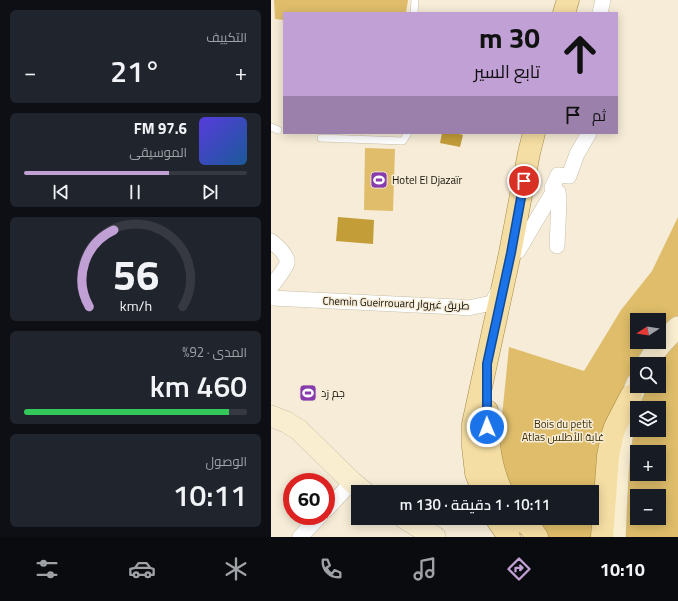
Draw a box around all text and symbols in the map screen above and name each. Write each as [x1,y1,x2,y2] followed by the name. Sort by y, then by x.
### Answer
[479,16,540,59] text: 30 m
[206,27,247,47] text: التكييف
[554,28,606,80] icon: ahead
[110,48,161,94] text: 21°
[24,55,36,89] text: −
[235,55,247,89] text: +
[474,58,540,85] text: تابع السير
[562,104,584,126] icon: arrive
[592,104,606,127] text: ثم
[134,117,187,140] text: 97.6 FM
[129,142,187,162] text: الموسيقى
[507,164,541,198] pin
[369,170,389,190] sports icon: Hotel El Djazaïr
[513,170,535,192] icon: arrive
[392,172,462,188] place label: Hotel El Djazaïr
[50,181,72,203] icon: previous
[124,181,146,203] icon: pause
[199,181,221,203] icon: next
[112,242,159,305] text: 56
[322,292,470,314] street label: Chemin Gueirrouard طريق غيروار
[119,294,152,316] text: km/h
[630,313,666,349] north arrow
[630,313,666,525] map controls
[182,342,247,362] text: المدى · 92%
[630,357,666,393] button: search
[150,363,247,409] text: 460 km
[298,383,318,403] sports icon: جم زد
[321,385,345,401] place label: جم زد
[630,401,666,437] button: layers
[466,406,508,448] position arrow
[522,416,604,445] park label: Bois du petit Atlas غابة الأطلس
[630,445,666,481] button: +
[206,451,247,471] text: الوصول
[173,472,247,518] text: 10:11
[283,473,335,525] speed limit sign: 60
[630,489,666,525] button: −
[400,493,550,516] text: 10:11 · 1 دقيقة · 130 m
[33,555,61,583] icon: filters
[128,555,156,583] icon: car
[222,555,250,583] icon: climate
[317,555,345,583] icon: phone
[411,555,439,583] icon: music
[505,555,533,583] icon: directions
[600,556,645,583] text: 10:10

